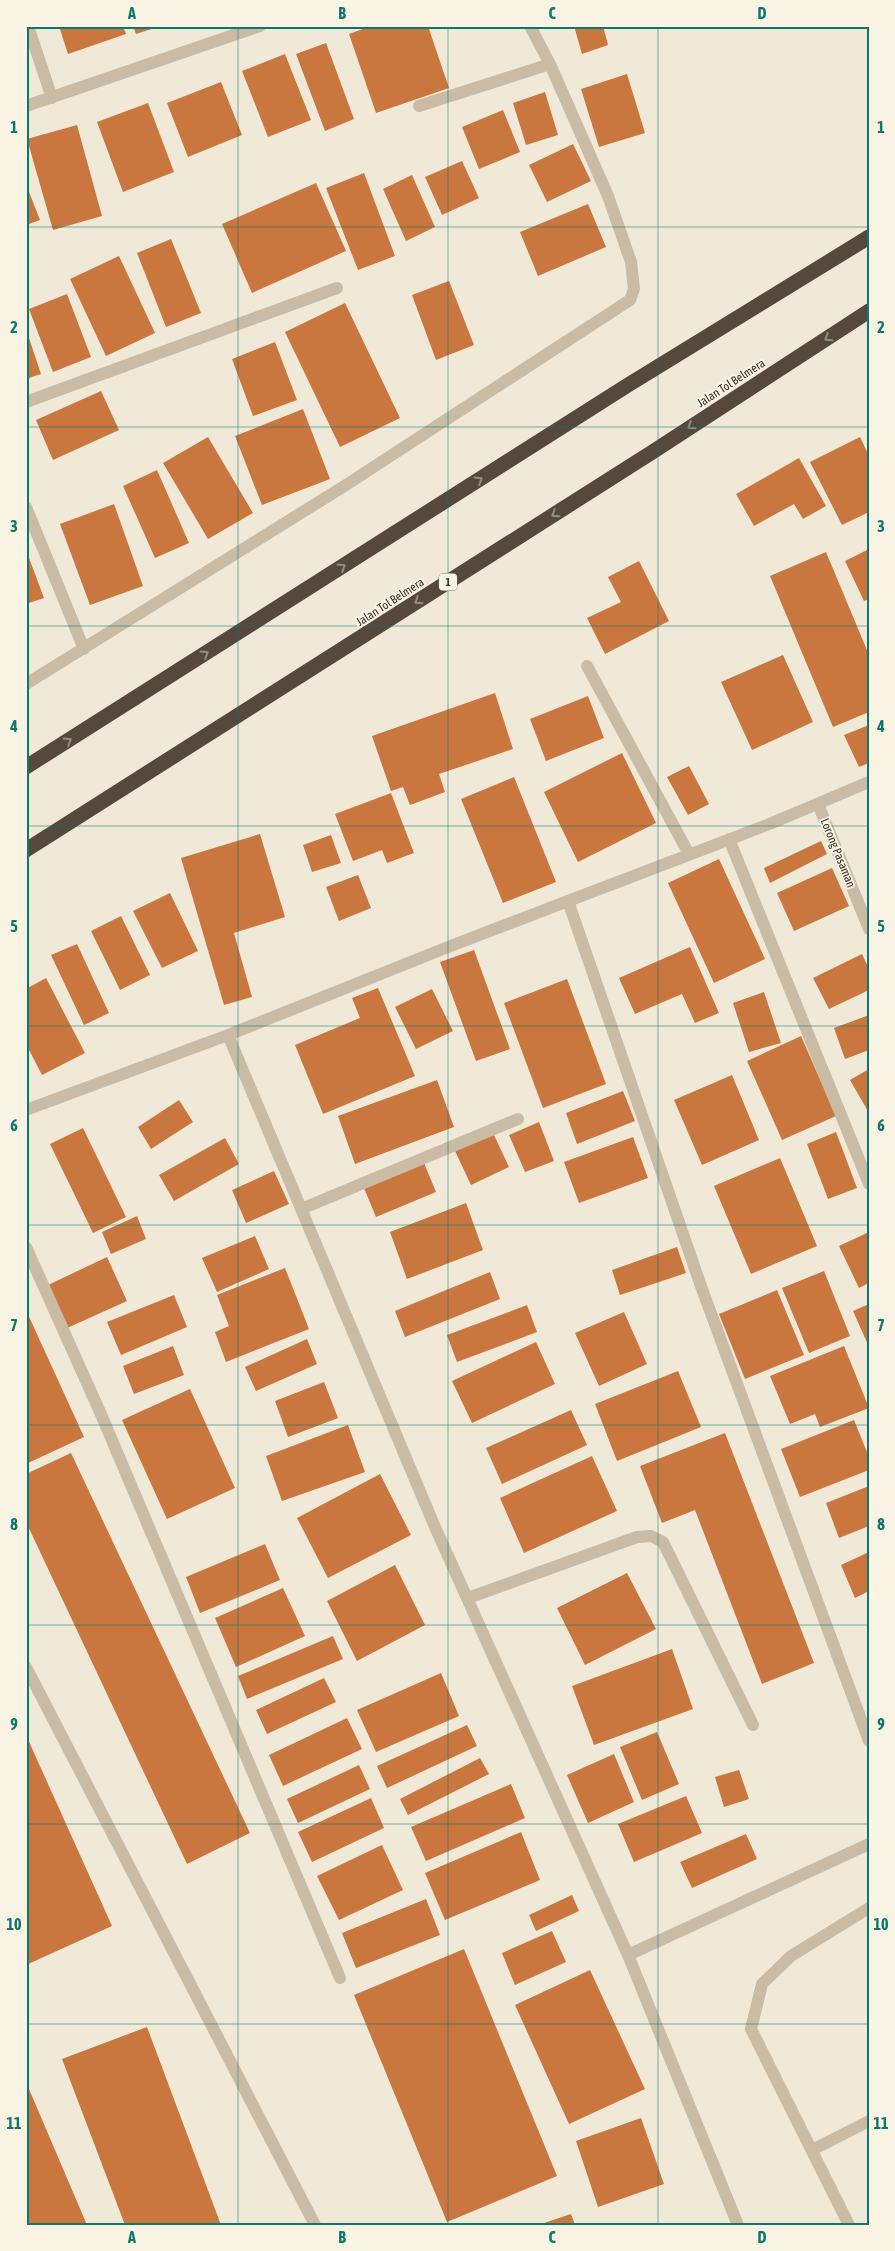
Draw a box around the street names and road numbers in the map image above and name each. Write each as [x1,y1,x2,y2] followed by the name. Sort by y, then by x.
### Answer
[694,356,768,410] street label: Jalan Tol Belmera
[439,574,457,590] road number: 1
[353,575,427,629] street label: Jalan Tol Belmera
[818,816,858,890] street label: Lorong Pasaman

